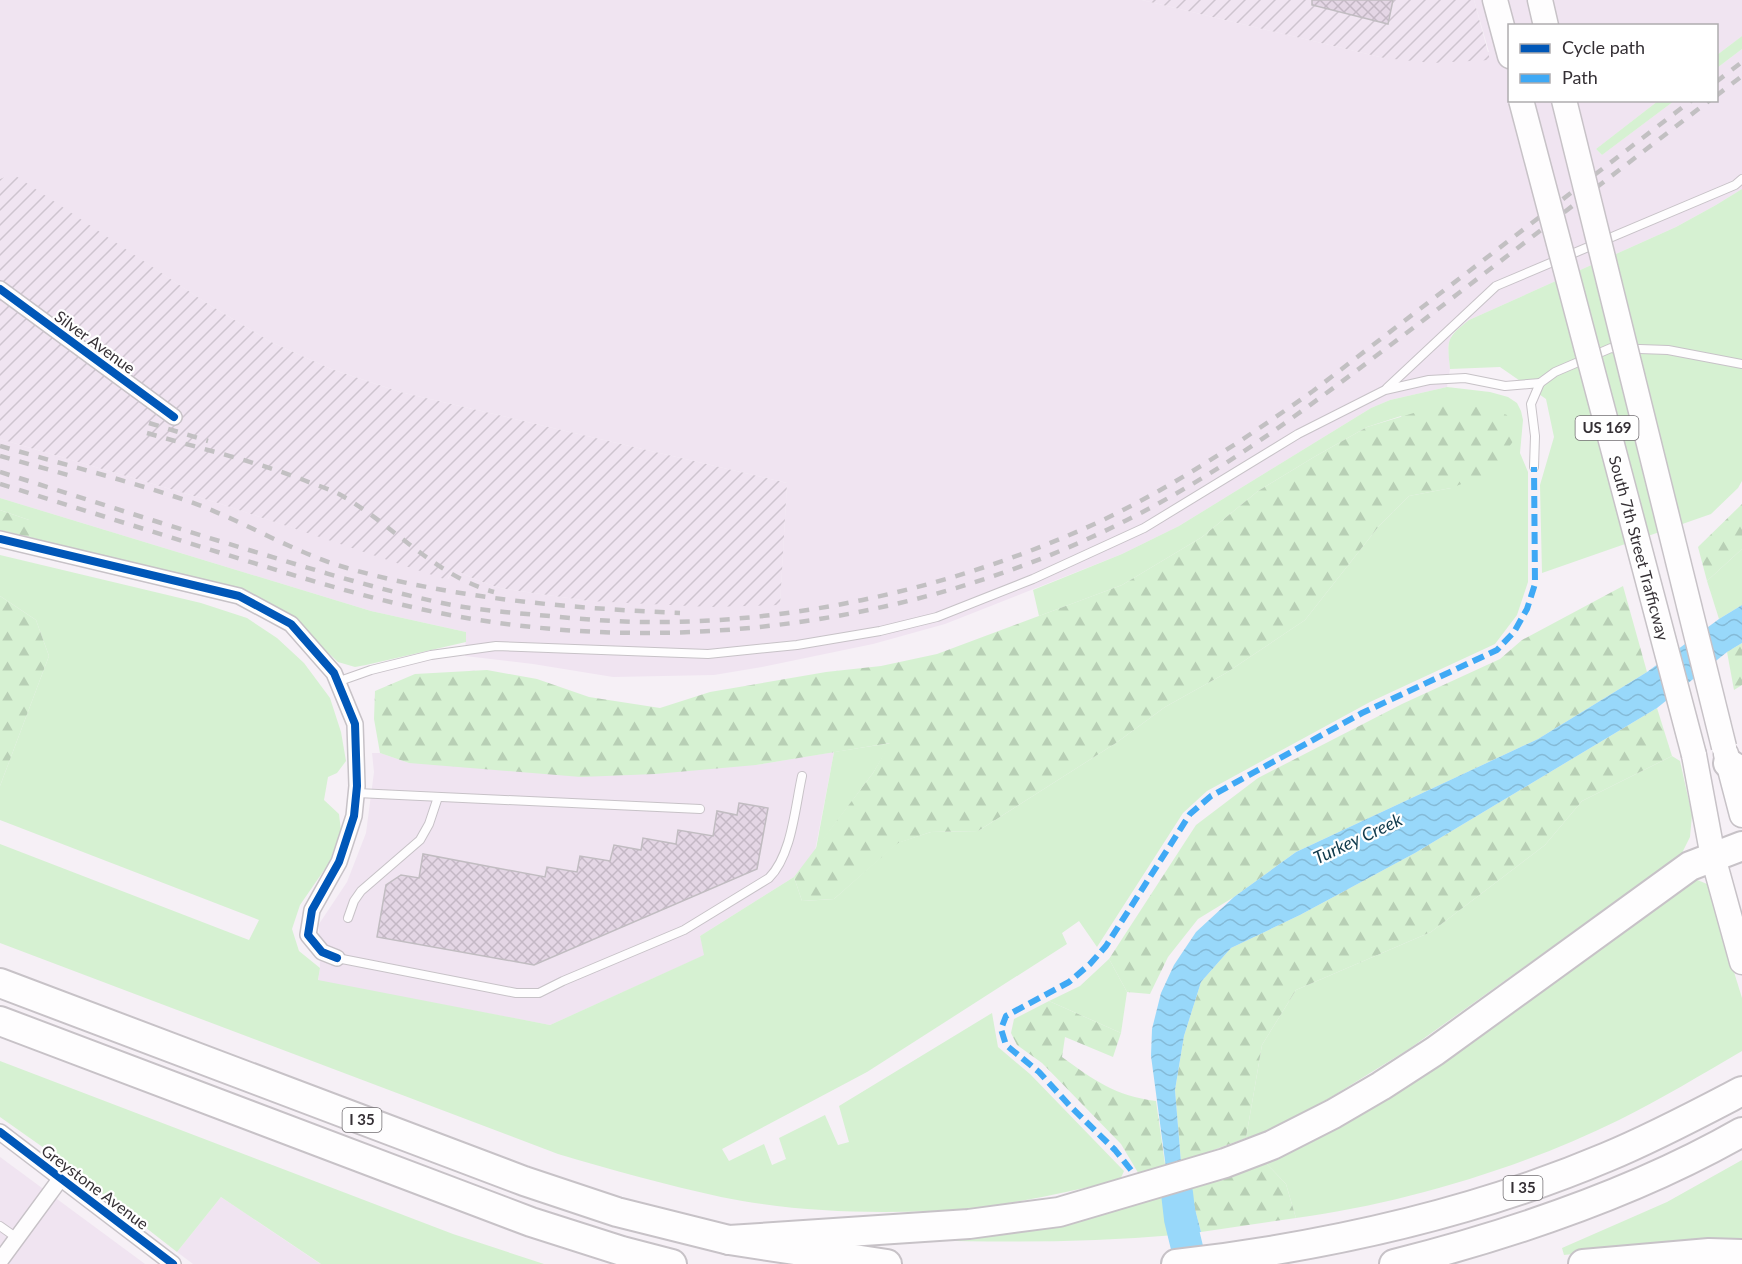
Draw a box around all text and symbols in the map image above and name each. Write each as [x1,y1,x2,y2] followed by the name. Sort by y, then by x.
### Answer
[1508,24,1718,102] legend
[1562,36,1645,58] text: Cycle path
[1562,66,1598,88] text: Path
[51,306,139,377] street label: Silver Avenue
[1576,416,1638,440] road number: US 169
[1606,453,1674,643] street label: South 7th Street Trafficway
[1310,808,1406,868] water label: Turkey Creek
[342,1108,382,1132] road number: I 35
[38,1140,153,1233] street label: Greystone Avenue
[1504,1176,1543,1200] road number: I 35

